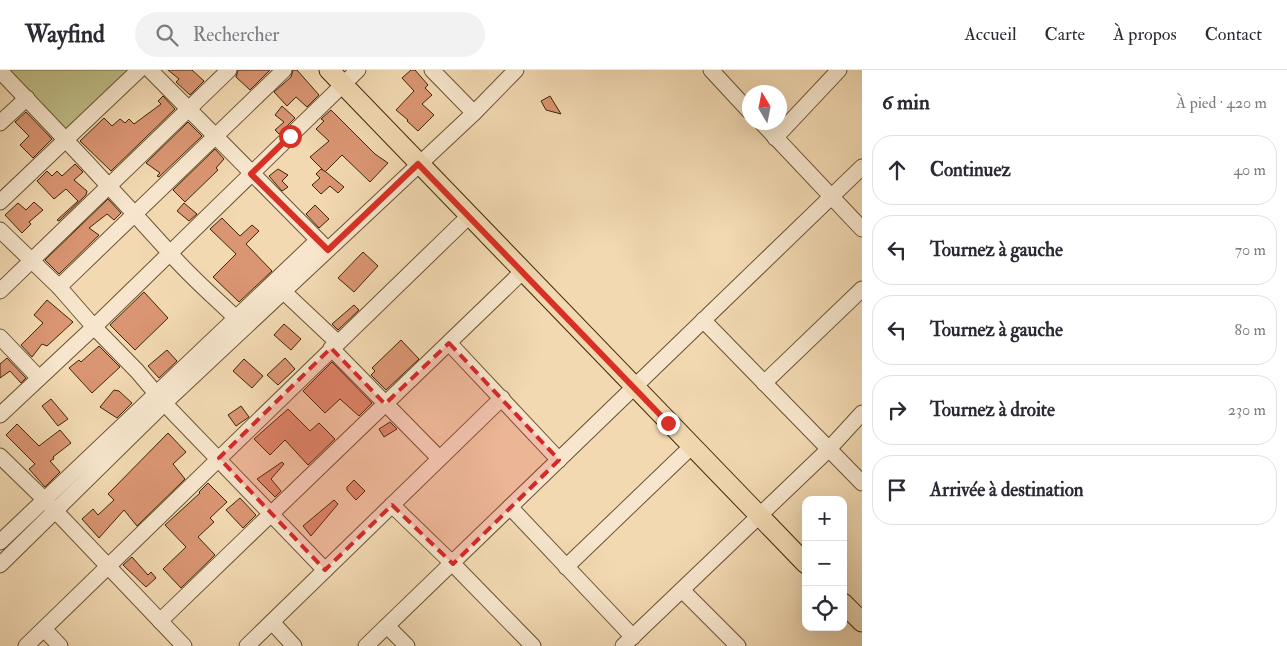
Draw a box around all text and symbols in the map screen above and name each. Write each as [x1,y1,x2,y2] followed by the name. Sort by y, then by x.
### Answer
[135,12,485,57] search box
[25,19,105,50] text: Wayfind
[153,21,181,49] icon: search
[193,23,279,47] text: Rechercher
[964,23,1017,46] text: Accueil
[1045,23,1085,46] text: Carte
[1113,23,1177,46] text: À propos
[1205,23,1262,46] text: Contact
[742,85,787,130] north arrow
[882,89,930,116] text: 6 min
[1176,93,1267,113] text: À pied · 420 m
[279,125,302,148] route start
[883,156,911,184] icon: ahead
[930,158,1011,182] text: Continuez
[1233,160,1266,180] text: 40 m
[883,236,911,264] icon: left
[930,238,1063,262] text: Tournez à gauche
[1235,240,1266,260] text: 70 m
[883,316,911,344] icon: left
[930,318,1063,342] text: Tournez à gauche
[1235,320,1266,340] text: 80 m
[883,396,911,424] icon: right
[930,398,1055,422] text: Tournez à droite
[1228,400,1266,420] text: 230 m
[657,412,680,435] route end
[883,476,911,504] icon: arrive
[930,478,1084,502] text: Arrivée à destination
[802,496,847,631] map controls
[802,496,847,541] button: +
[802,541,847,586] button: −
[802,586,847,631] button: locate

